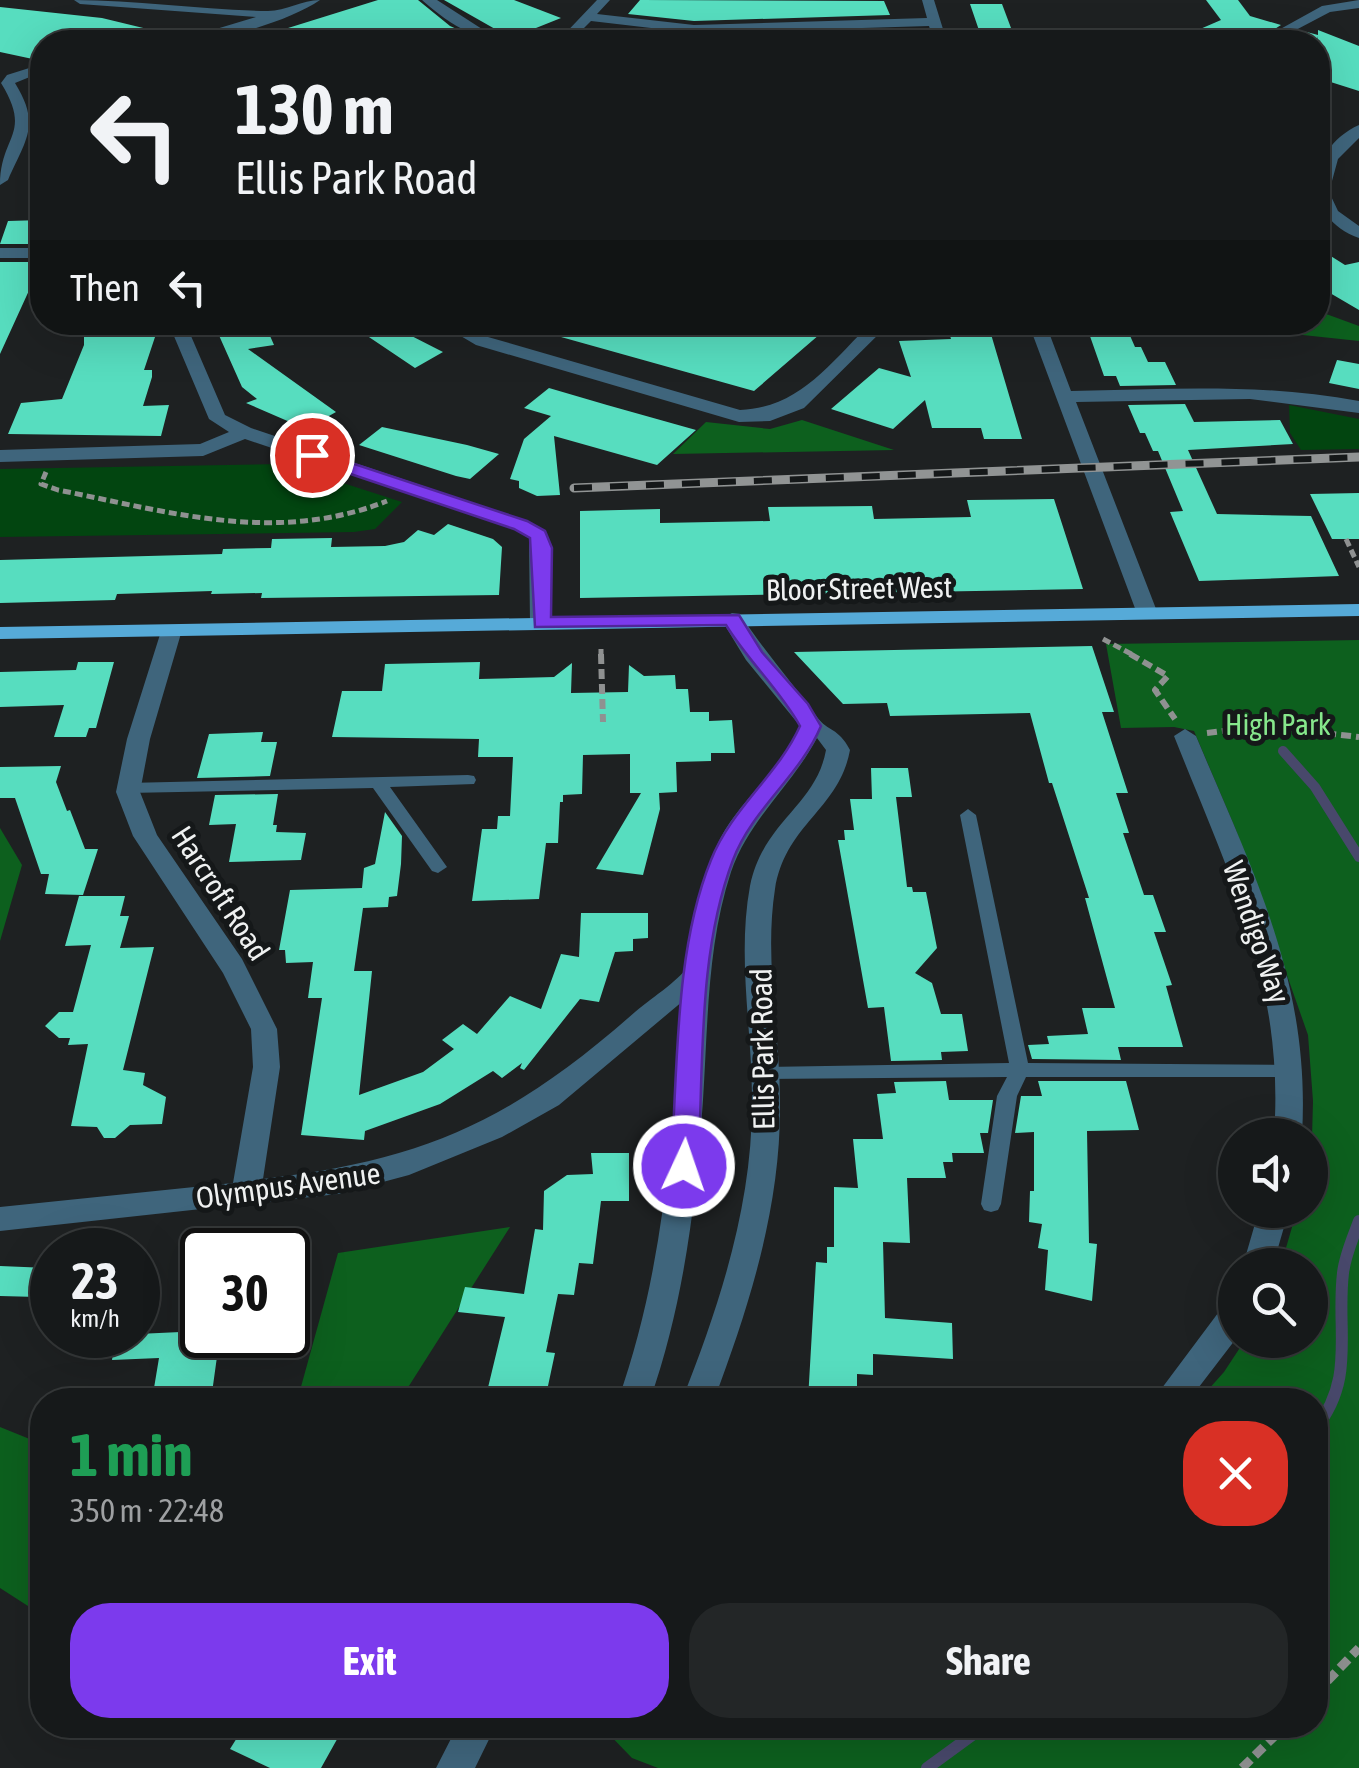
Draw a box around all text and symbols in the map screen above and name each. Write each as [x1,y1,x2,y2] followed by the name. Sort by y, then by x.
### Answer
[235,69,394,149] text: 130 m
[70,70,200,200] icon: left
[235,152,478,204] text: Ellis Park Road
[160,260,215,315] icon: left
[70,266,140,309] text: Then
[270,413,355,498] pin
[285,428,340,483] icon: arrive
[765,569,953,607] street label: Bloor Street West
[1225,707,1331,741] park label: High Park
[165,820,277,966] street label: Harcroft Road
[1217,857,1297,1007] street label: Wendigo Way
[744,968,780,1130] street label: Ellis Park Road
[632,1114,736,1218] position arrow
[1218,1118,1328,1358] map controls
[1218,1118,1328,1228] button: sound
[194,1155,382,1215] street label: Olympus Avenue
[180,1228,310,1358] speed limit sign: 30
[1218,1248,1328,1358] button: search
[71,1252,118,1310] text: 23
[70,1304,120,1332] text: km/h
[70,1420,193,1489] text: 1 min
[1183,1421,1288,1526] button: close
[70,1492,224,1529] text: 350 m · 22:48
[70,1603,669,1718] button: Exit
[689,1603,1288,1718] button: Share

